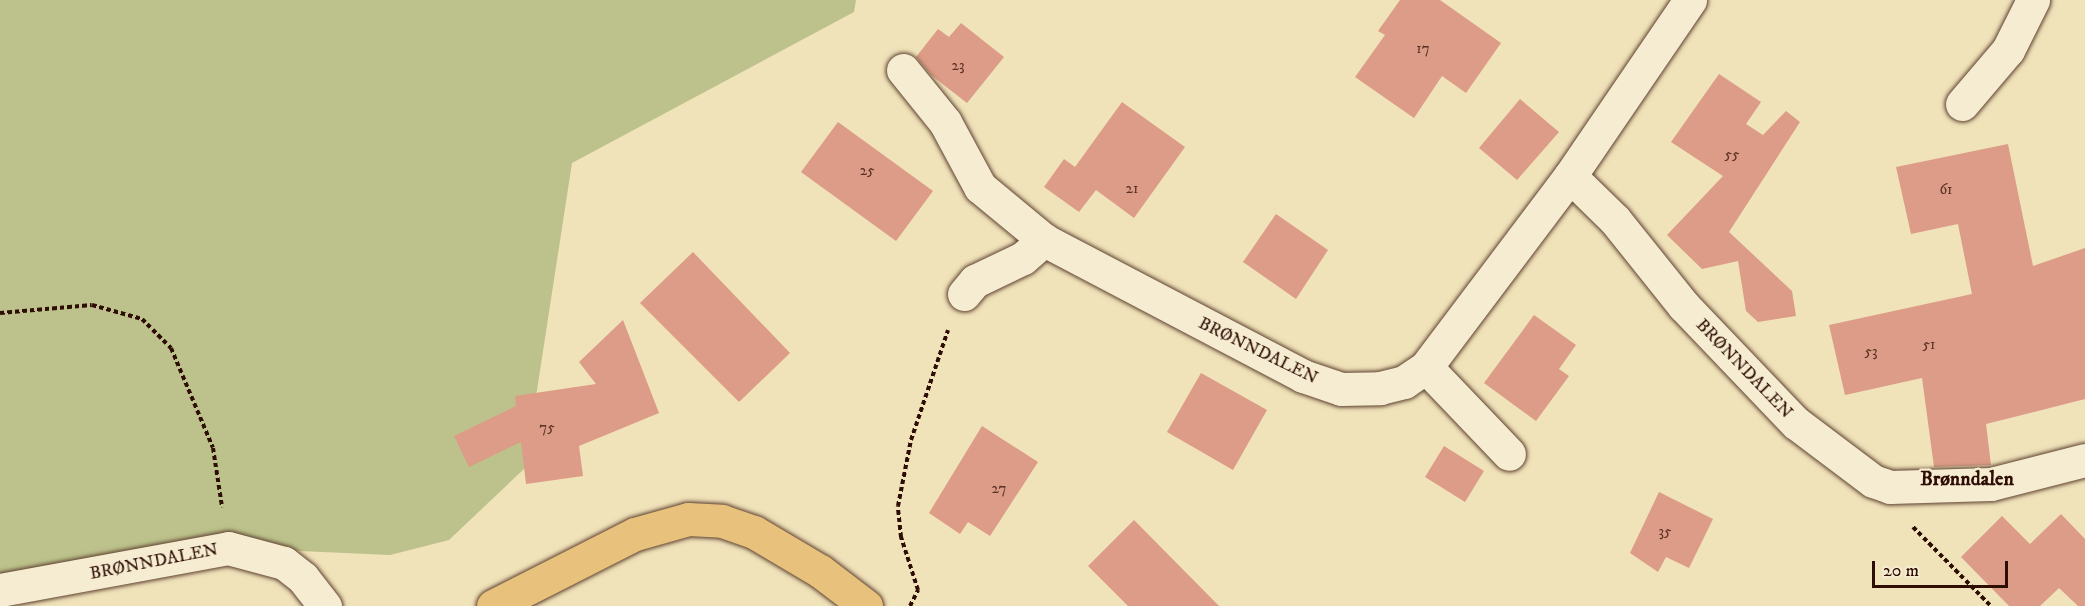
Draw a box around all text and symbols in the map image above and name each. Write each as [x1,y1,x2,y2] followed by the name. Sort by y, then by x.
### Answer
[1416,40,1430,58] house number: 17
[952,57,964,75] house number: 23
[1725,146,1739,164] house number: 55
[860,162,874,180] house number: 25
[1126,180,1138,198] house number: 21
[1939,181,1953,199] house number: 61
[1195,313,1321,389] street label: BRØNNDALEN
[1691,315,1797,423] street label: BRØNNDALEN
[1923,336,1935,354] house number: 51
[1864,343,1878,361] house number: 53
[539,419,555,437] house number: 75
[1920,467,2014,491] district label: Brønndalen
[992,480,1006,498] house number: 27
[1658,523,1672,541] house number: 35
[88,539,220,585] street label: BRØNNDALEN
[1875,549,2012,587] scale bar
[1883,560,1919,582] text: 20 m

